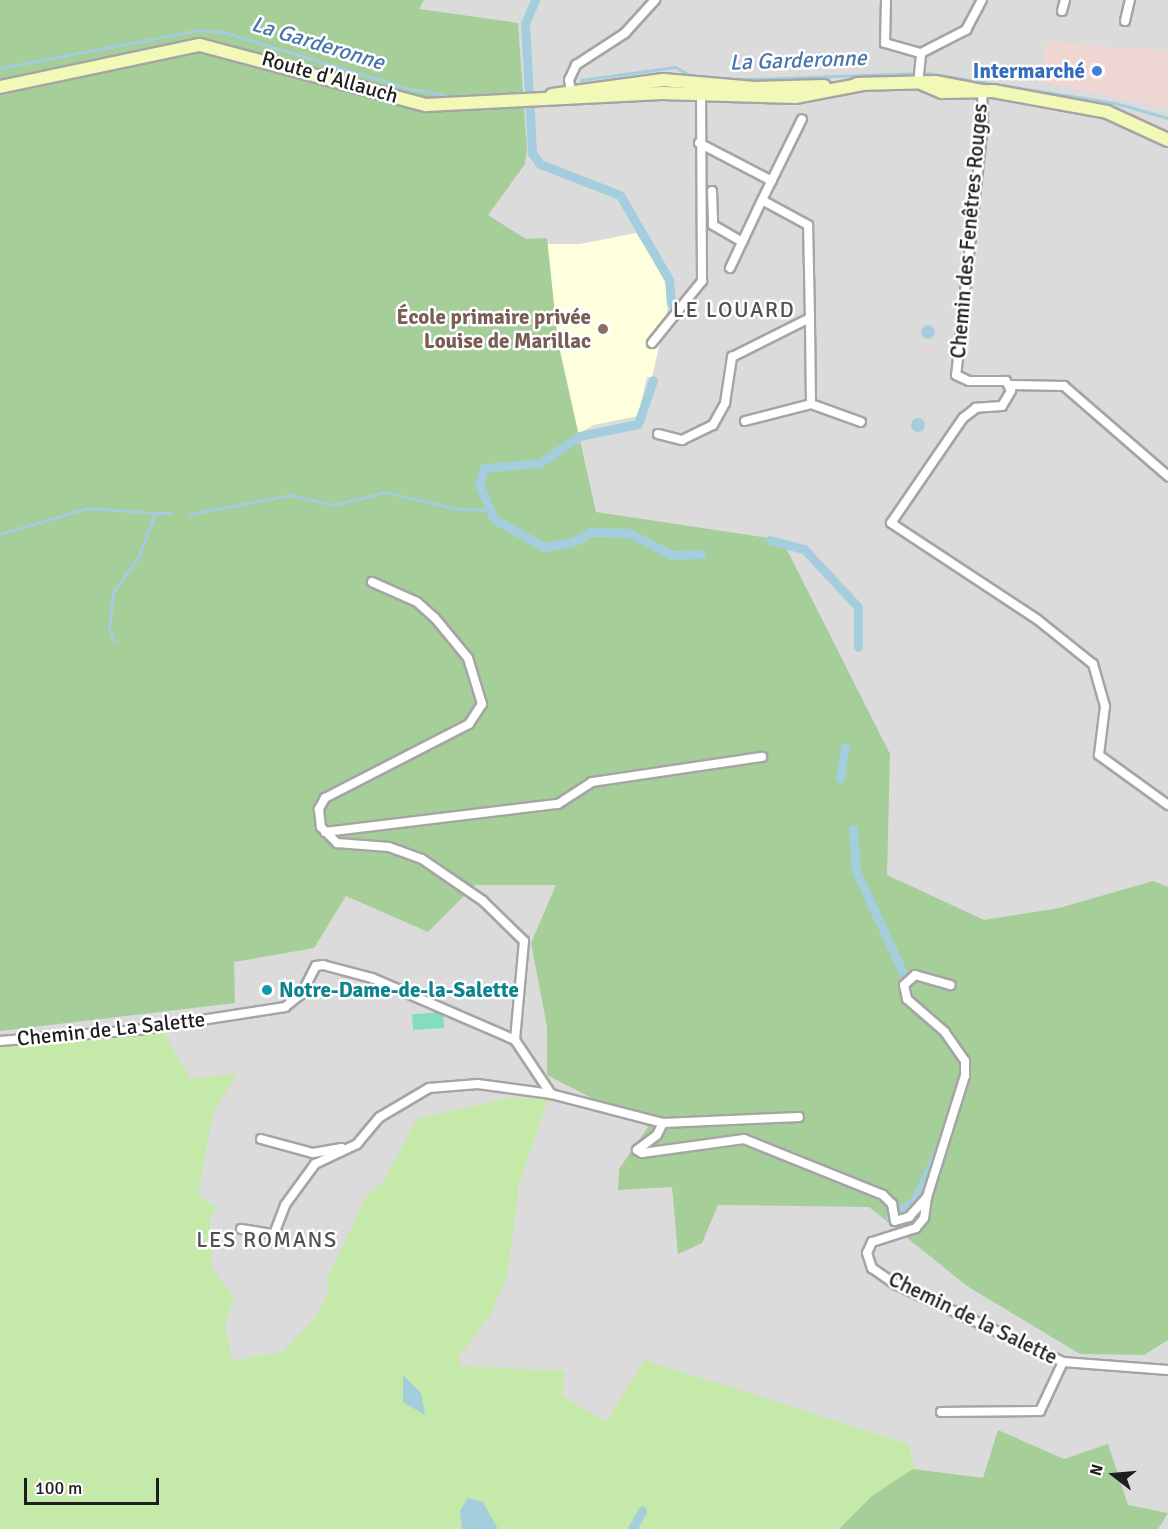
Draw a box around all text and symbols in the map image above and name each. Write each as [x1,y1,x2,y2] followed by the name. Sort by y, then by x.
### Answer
[249,10,387,76] water label: La Garderonne
[729,44,867,76] water label: La Garderonne
[259,46,401,108] street label: Route d'Allauch
[973,58,1085,84] place label: Intermarché
[1090,64,1104,78] marker: Intermarché
[945,102,993,360] street label: Chemin des Fenêtres Rouges
[673,297,795,323] district label: LE LOUARD
[397,304,591,354] place label: École primaire privée Louise de Marillac
[596,322,610,336] marker: École primaire privée Louise de Marillac
[279,977,519,1003] place label: Notre-Dame-de-la-Salette
[260,983,274,997] marker: Notre-Dame-de-la-Salette
[16,1007,206,1051] street label: Chemin de La Salette
[196,1227,338,1253] district label: LES ROMANS
[884,1266,1062,1370] street label: Chemin de la Salette
[1084,1445,1144,1505] north arrow
[1086,1462,1108,1478] text: N
[27,1466,162,1504] scale bar
[35,1477,82,1499] text: 100 m

